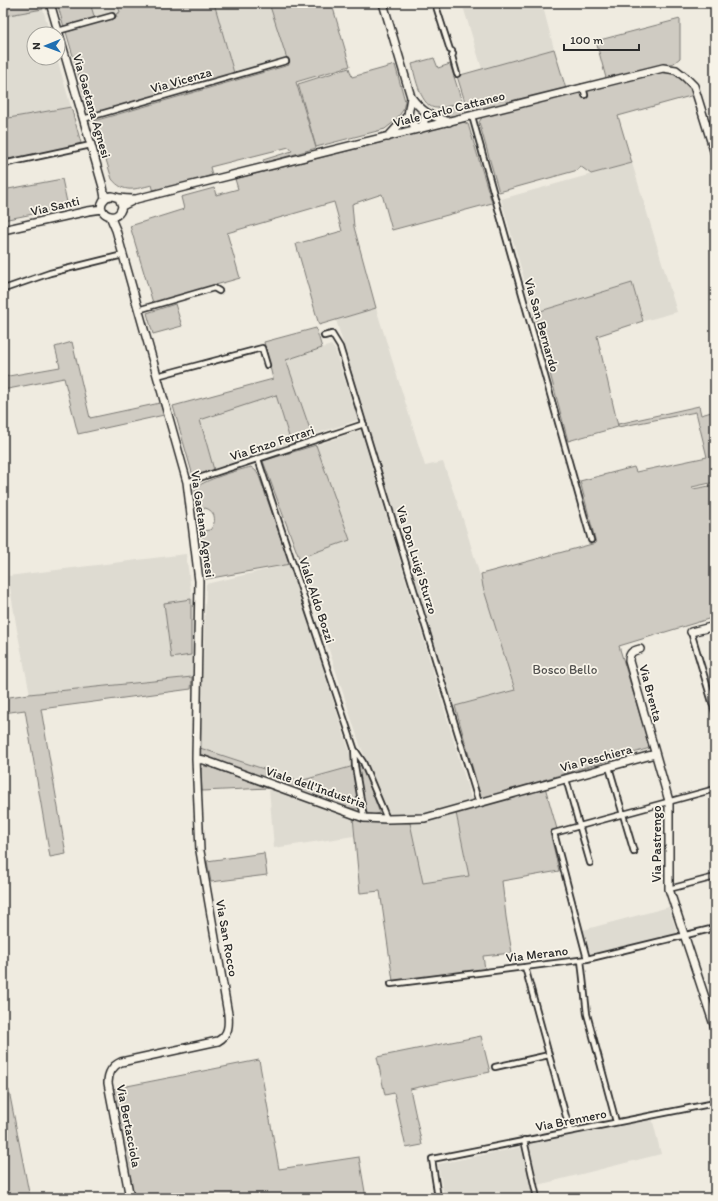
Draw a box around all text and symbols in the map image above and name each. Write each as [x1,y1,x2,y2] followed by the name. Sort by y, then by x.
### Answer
[26,26,66,66] north arrow
[564,26,639,52] scale bar
[570,33,603,47] text: 100 m
[30,42,43,50] text: N
[70,52,114,160] street label: Via Gaetana Agnesi
[149,64,214,96] street label: Via Vicenza
[392,88,507,130] street label: Viale Carlo Cattaneo
[29,193,81,219] street label: Via Santi
[521,276,563,374] street label: Via San Bernardo
[228,422,316,464] street label: Via Enzo Ferrari
[188,470,218,578] street label: Via Gaetana Agnesi
[393,504,441,616] street label: Via Don Luigi Sturzo
[296,555,338,645] street label: Viale Aldo Bozzi
[533,662,598,677] park label: Bosco Bello
[636,663,666,723] street label: Via Brenta
[558,741,634,775] street label: Via Peschiera
[264,763,368,811] street label: Viale dell'Industria
[649,805,664,883] street label: Via Pastrengo
[213,898,241,978] street label: Via San Rocco
[505,943,569,965] street label: Via Merano
[114,1083,144,1169] street label: Via Bertacciola
[534,1106,608,1134] street label: Via Brennero

